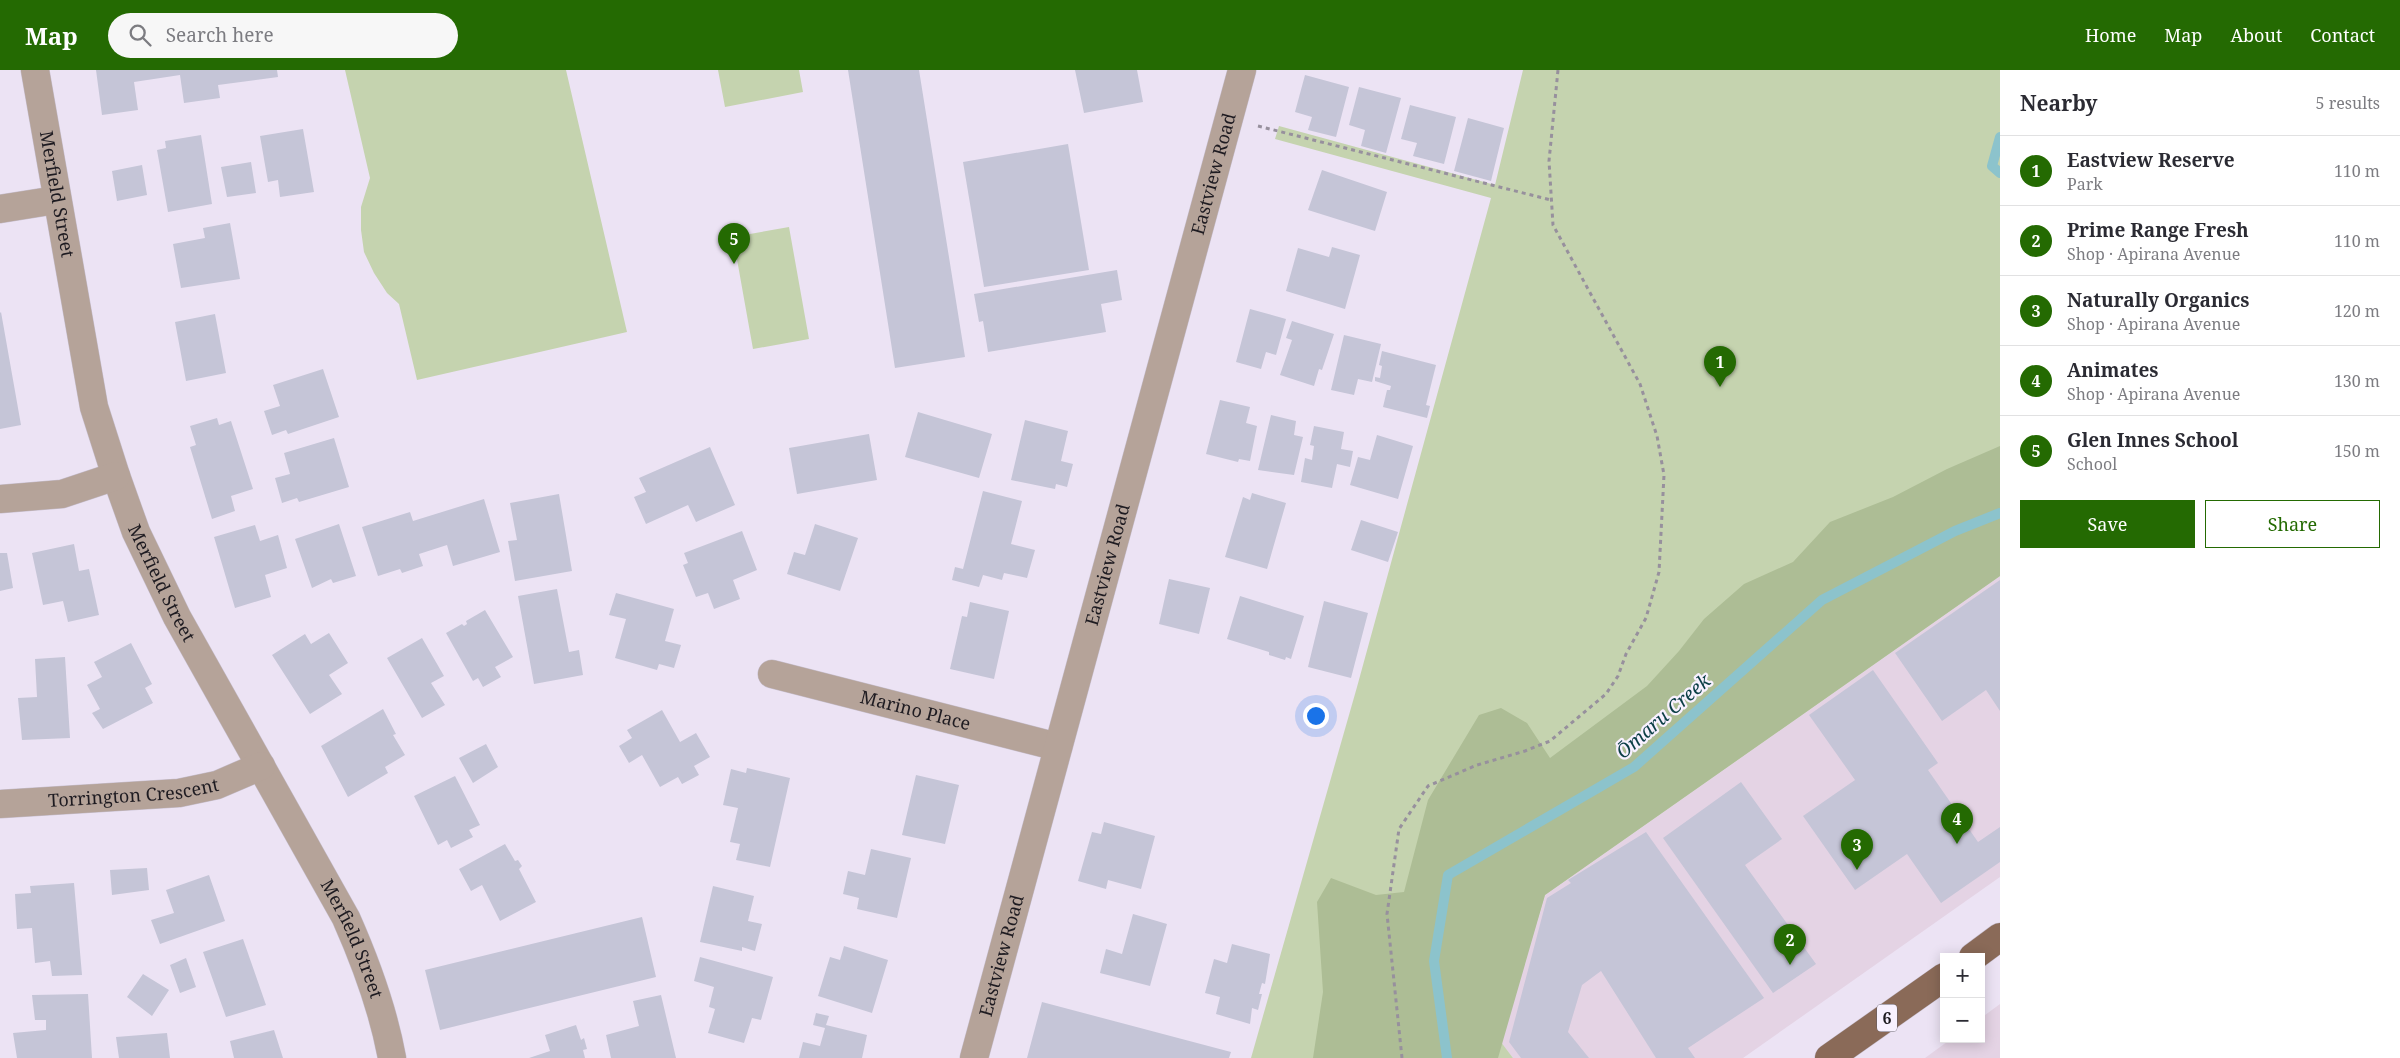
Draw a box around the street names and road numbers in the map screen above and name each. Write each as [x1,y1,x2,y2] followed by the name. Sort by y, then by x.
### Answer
[1185,110,1241,237] street label: Eastview Road
[35,129,81,259] street label: Merfield Street
[1079,501,1135,628] street label: Eastview Road
[123,520,201,646] street label: Merfield Street
[858,684,973,735] street label: Marino Place
[47,772,221,812] street label: Torrington Crescent
[316,874,389,1001] street label: Merfield Street
[973,892,1029,1019] street label: Eastview Road
[1877,1004,1897,1031] road number: 6

